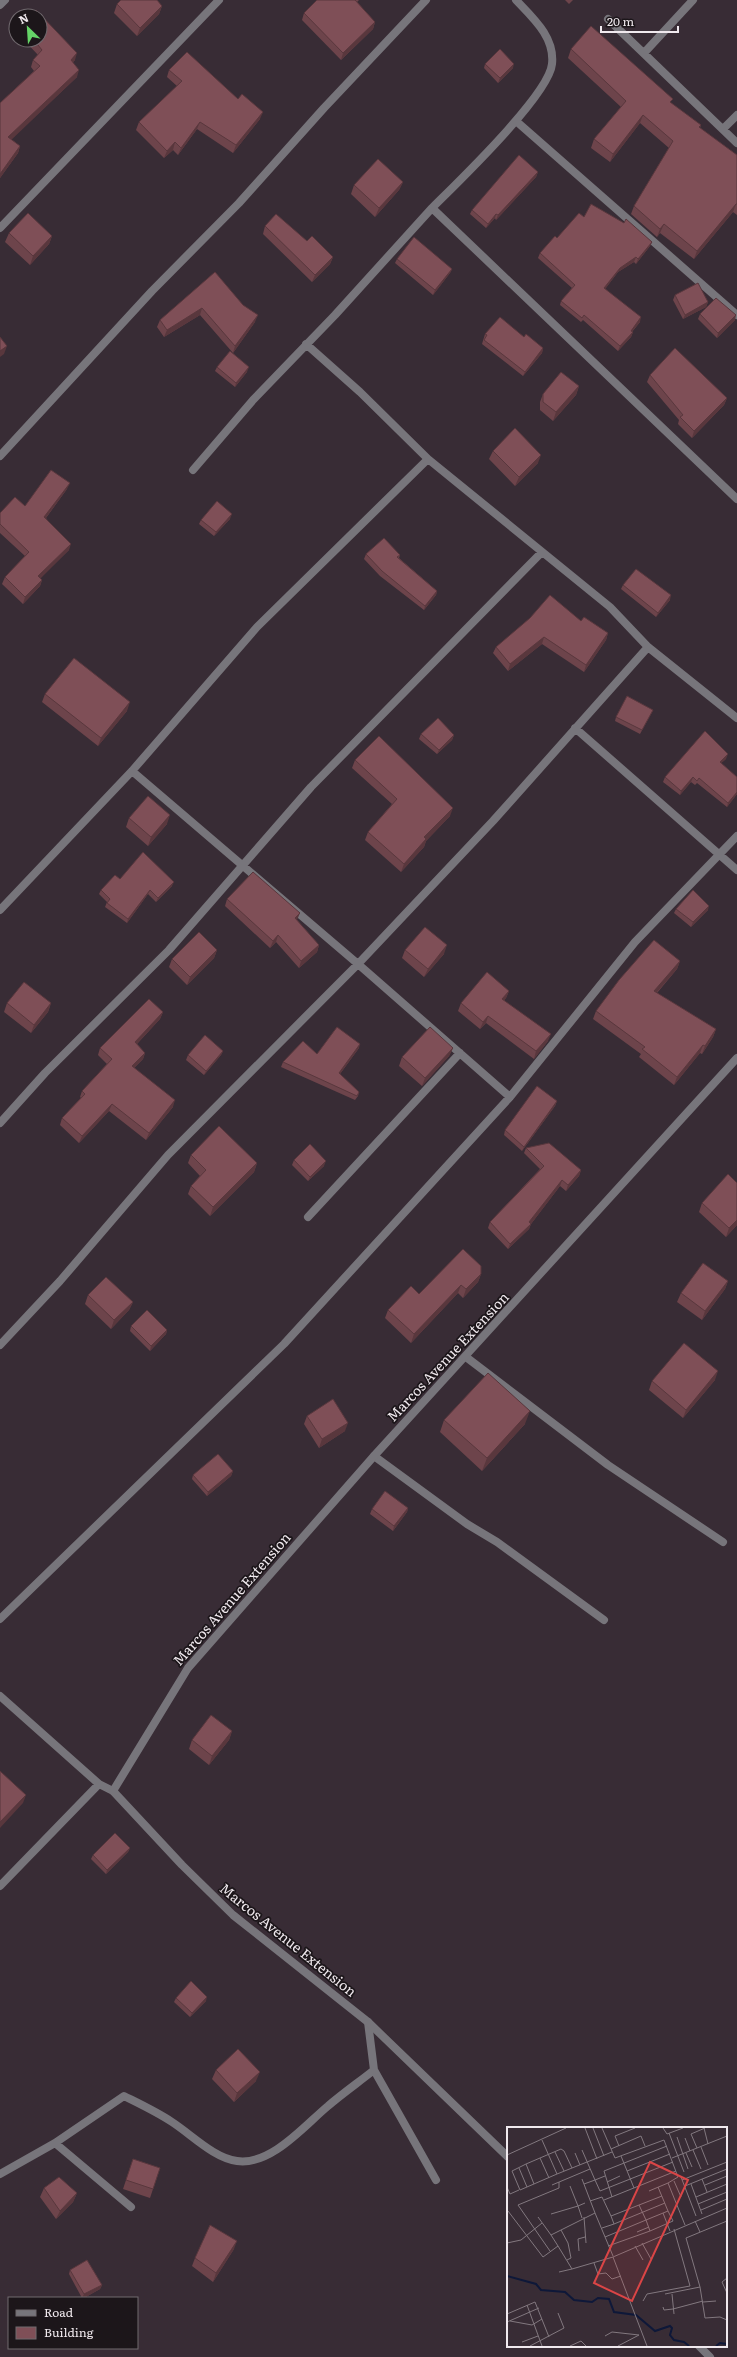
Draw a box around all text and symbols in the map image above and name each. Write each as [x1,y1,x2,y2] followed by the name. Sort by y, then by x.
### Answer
[8,8,48,48] north arrow
[601,8,678,34] scale bar
[16,9,31,27] text: N
[607,12,634,30] text: 20 m
[382,1287,513,1425] street label: Marcos Avenue Extension
[168,1527,295,1669] street label: Marcos Avenue Extension
[216,1878,361,2001] street label: Marcos Avenue Extension
[507,2127,727,2347] inset map
[8,2297,138,2349] legend
[44,2303,74,2321] text: Road
[44,2323,94,2341] text: Building

